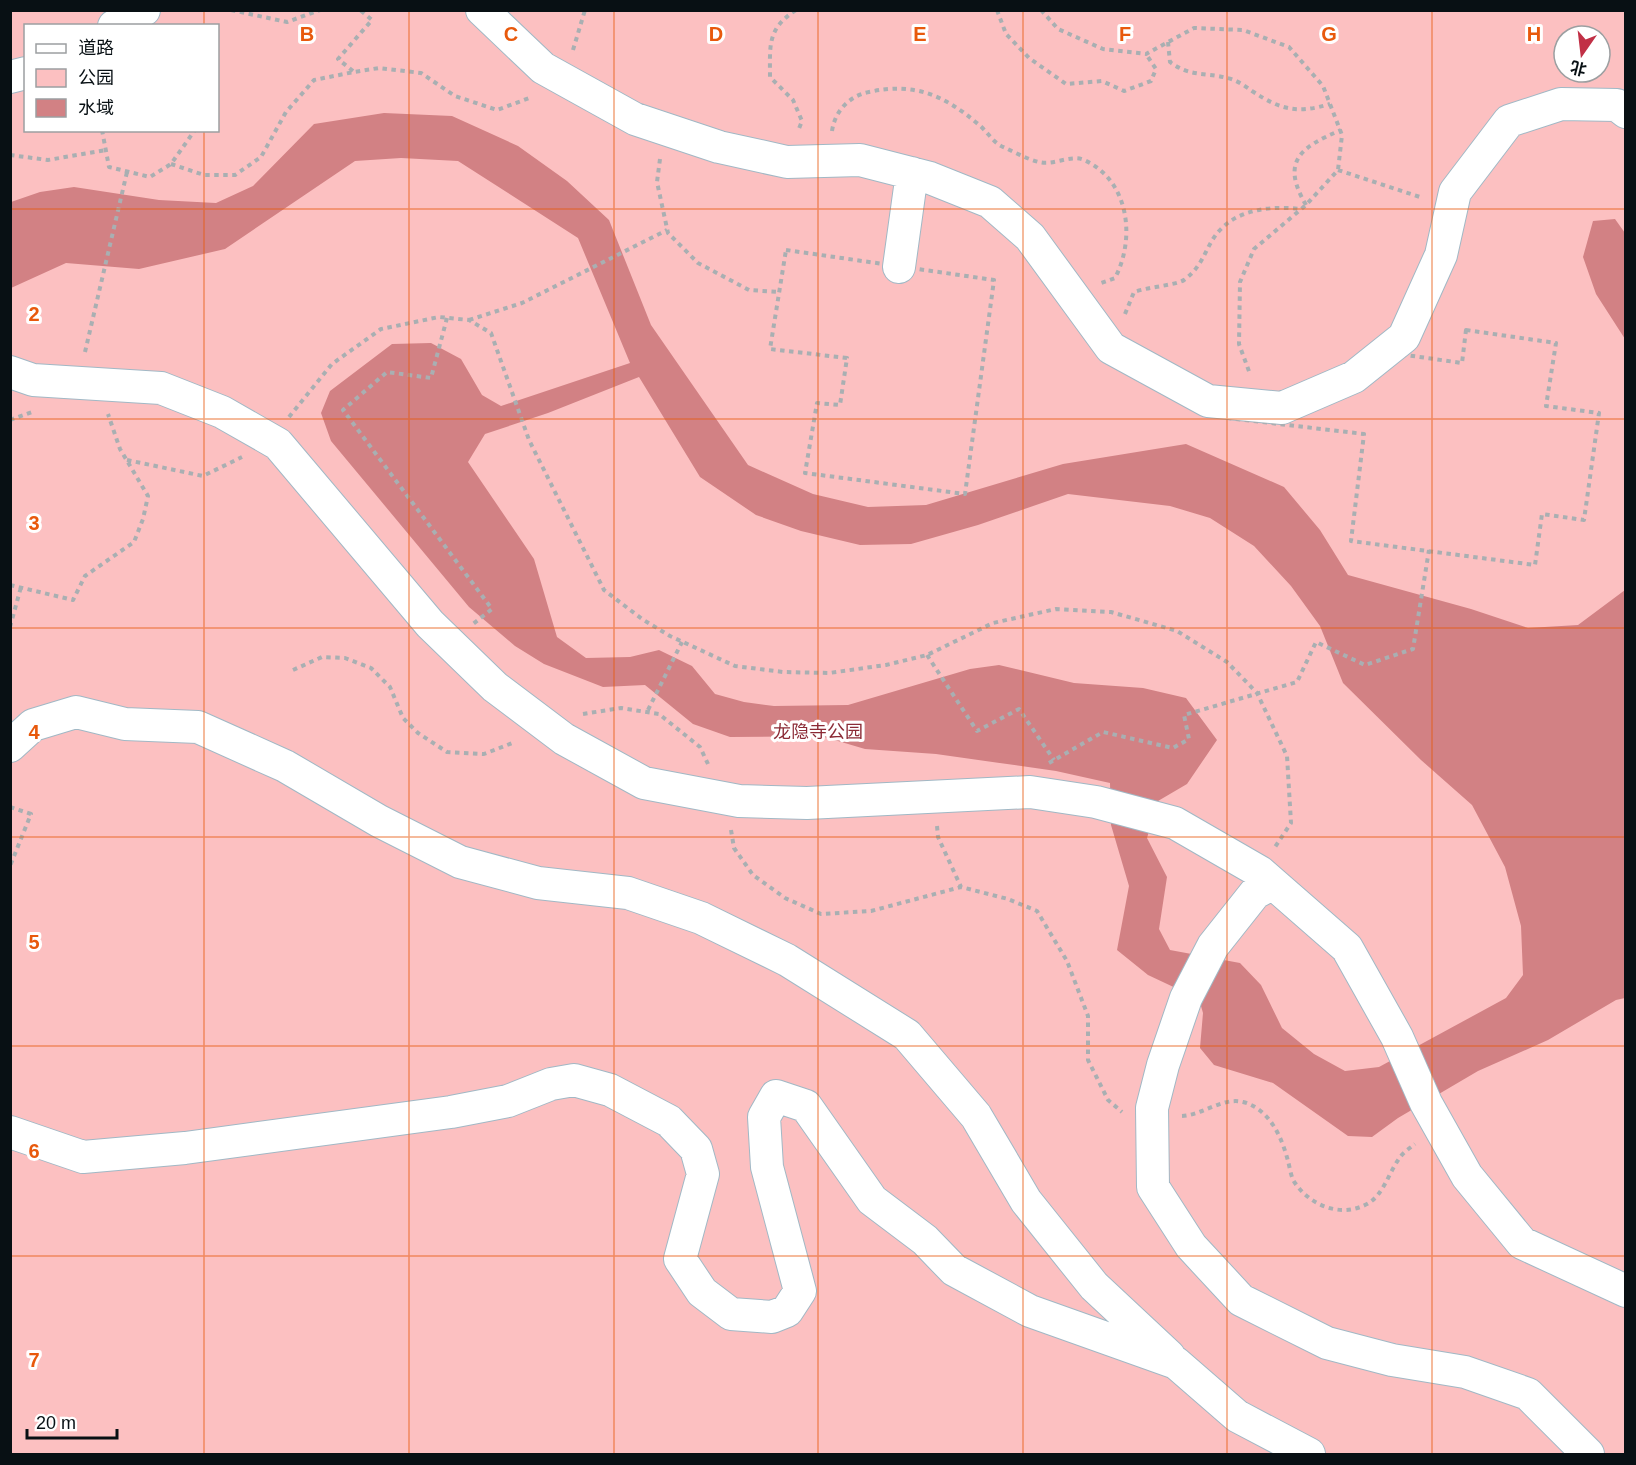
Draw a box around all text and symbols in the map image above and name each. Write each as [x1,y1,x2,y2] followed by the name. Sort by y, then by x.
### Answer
[300,23,314,45] text: B
[504,23,518,45] text: C
[709,23,723,45] text: D
[913,23,927,45] text: E
[1119,23,1131,45] text: F
[1321,23,1337,45] text: G
[1527,23,1541,45] text: H
[24,24,219,132] legend
[1552,24,1612,84] north arrow
[78,38,114,58] text: 道路
[1569,58,1588,78] text: 北
[78,68,114,88] text: 公园
[78,98,114,118] text: 水域
[28,303,40,325] text: 2
[28,512,40,534] text: 3
[28,721,40,743] text: 4
[773,722,863,742] park label: 龙隐寺公园
[28,931,40,953] text: 5
[28,1140,40,1162] text: 6
[28,1349,40,1371] text: 7
[27,1402,117,1440] scale bar
[36,1413,76,1433] text: 20 m

